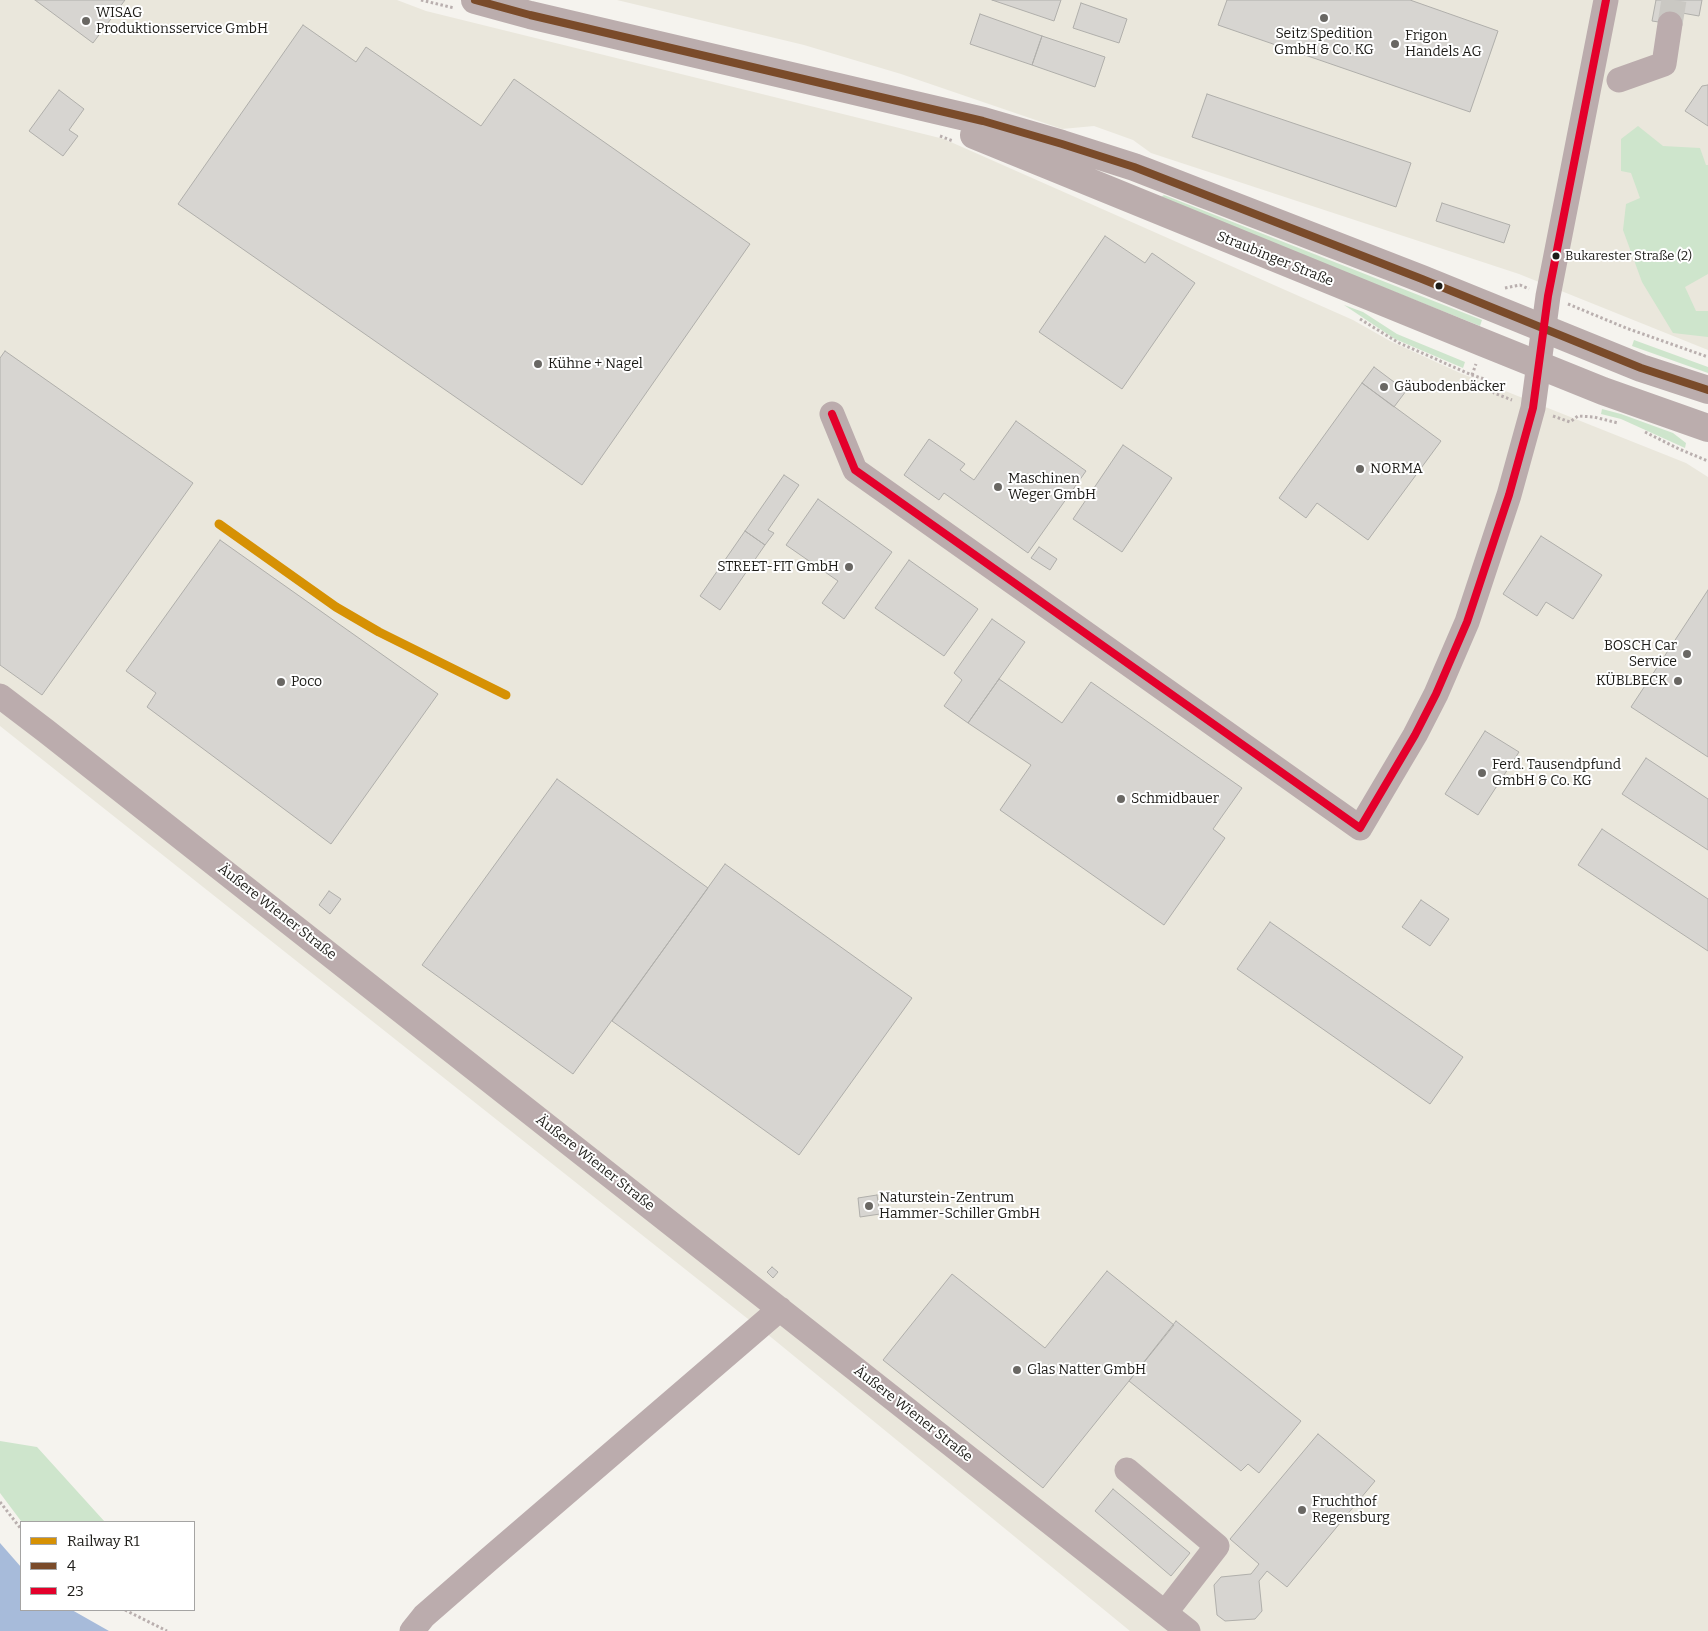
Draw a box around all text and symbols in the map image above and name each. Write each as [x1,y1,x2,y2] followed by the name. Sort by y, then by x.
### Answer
[96,5,268,38] place label: WISAG Produktionsservice GmbH
[1318,12,1330,24] marker: Seitz Spedition GmbH & Co. KG
[80,15,92,27] marker: WISAG Produktionsservice GmbH
[1274,26,1374,58] place label: Seitz Spedition GmbH & Co. KG
[1405,28,1482,60] place label: Frigon Handels AG
[1389,38,1401,50] marker: Frigon Handels AG
[1214,228,1336,290] street label: Straubinger Straße
[1565,248,1692,264] place label: Bukarester Straße (2)
[1551,251,1561,261] marker: Bukarester Straße (2)
[1434,281,1444,291] unlabelled marker
[548,356,643,372] place label: Kühne + Nagel
[532,358,544,370] marker: Kühne + Nagel
[1394,379,1505,395] place label: Gäubodenbäcker
[1378,381,1390,393] marker: Gäubodenbäcker
[1370,461,1423,477] place label: NORMA
[1354,463,1366,475] marker: NORMA
[1008,471,1096,504] place label: Maschinen Weger GmbH
[992,481,1004,493] marker: Maschinen Weger GmbH
[717,559,839,575] place label: STREET-FIT GmbH
[843,561,855,573] marker: STREET-FIT GmbH
[1604,638,1677,670] place label: BOSCH Car Service
[1681,648,1693,660] marker: BOSCH Car Service
[1596,673,1668,689] place label: KÜBLBECK
[291,674,322,690] place label: Poco
[1672,675,1684,687] marker: KÜBLBECK
[275,676,287,688] marker: Poco
[1492,757,1621,790] place label: Ferd. Tausendpfund GmbH & Co. KG
[1476,767,1488,779] marker: Ferd. Tausendpfund GmbH & Co. KG
[1131,791,1219,807] place label: Schmidbauer
[1115,793,1127,805] marker: Schmidbauer
[215,861,339,963] street label: Äußere Wiener Straße
[533,1112,657,1214] street label: Äußere Wiener Straße
[879,1190,1040,1222] place label: Naturstein-Zentrum Hammer-Schiller GmbH
[863,1200,875,1212] marker: Naturstein-Zentrum Hammer-Schiller GmbH
[1027,1362,1146,1378] place label: Glas Natter GmbH
[851,1363,975,1465] street label: Äußere Wiener Straße
[1011,1364,1023,1376] marker: Glas Natter GmbH
[1312,1494,1390,1526] place label: Fruchthof Regensburg
[1296,1504,1308,1516] marker: Fruchthof Regensburg
[20,1521,195,1611] legend
[67,1532,140,1550] text: Railway R1
[67,1557,76,1575] text: 4
[67,1582,84,1600] text: 23

